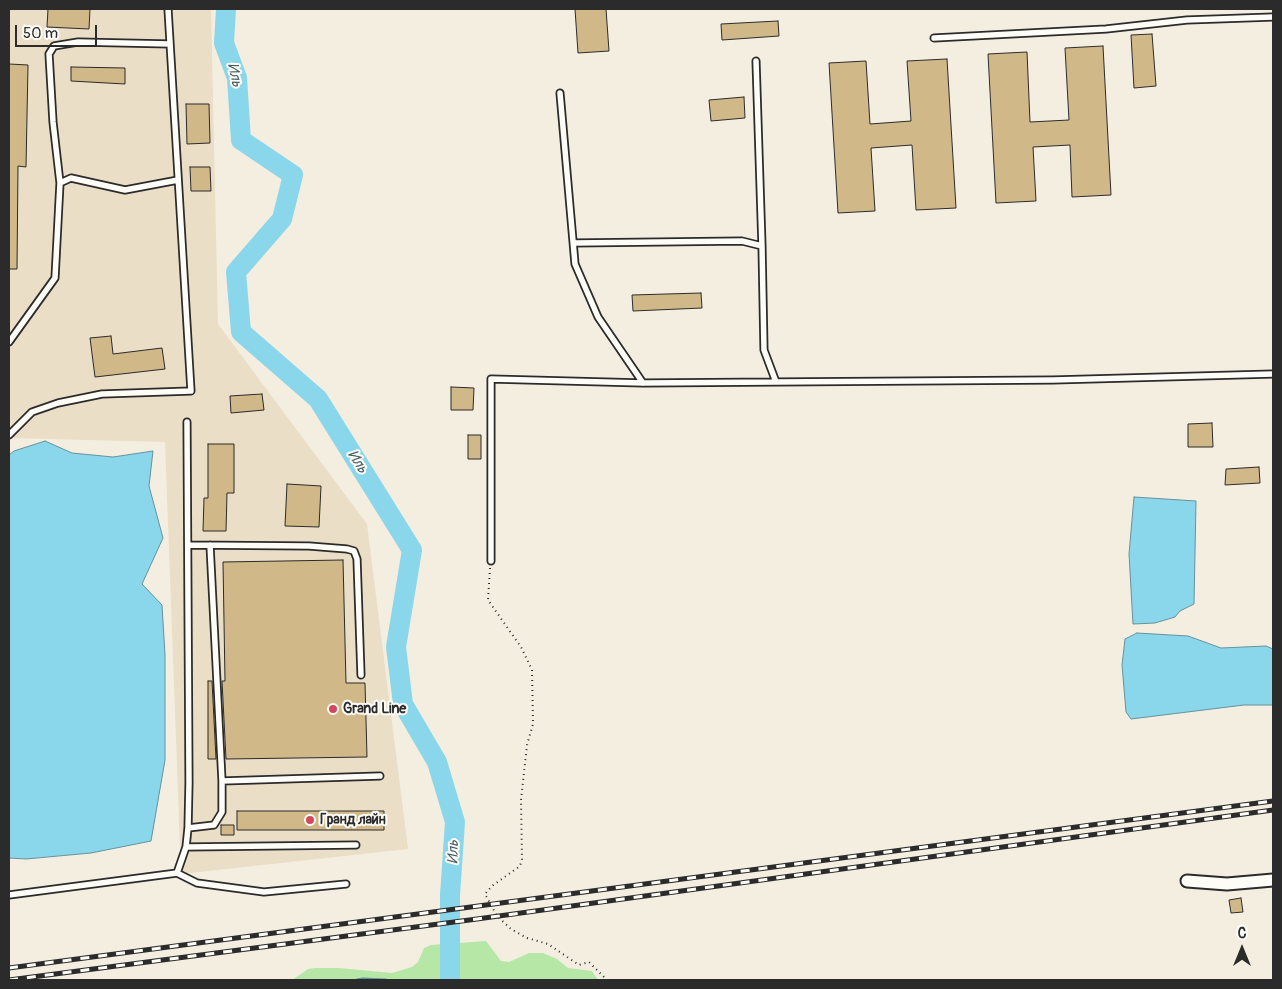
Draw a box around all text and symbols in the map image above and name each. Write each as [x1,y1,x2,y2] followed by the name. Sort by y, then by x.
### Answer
[18,15,100,47] scale bar
[23,24,58,43] text: 50 m
[223,61,245,89] water label: Иль
[343,447,371,477] water label: Иль
[343,701,406,717] place label: Grand Line
[327,703,339,715] marker: Grand Line
[320,812,386,828] place label: Гранд лайн
[304,814,316,826] marker: Гранд лайн
[445,840,463,864] water label: Иль
[1217,924,1267,974] north arrow
[1238,925,1246,942] text: С

